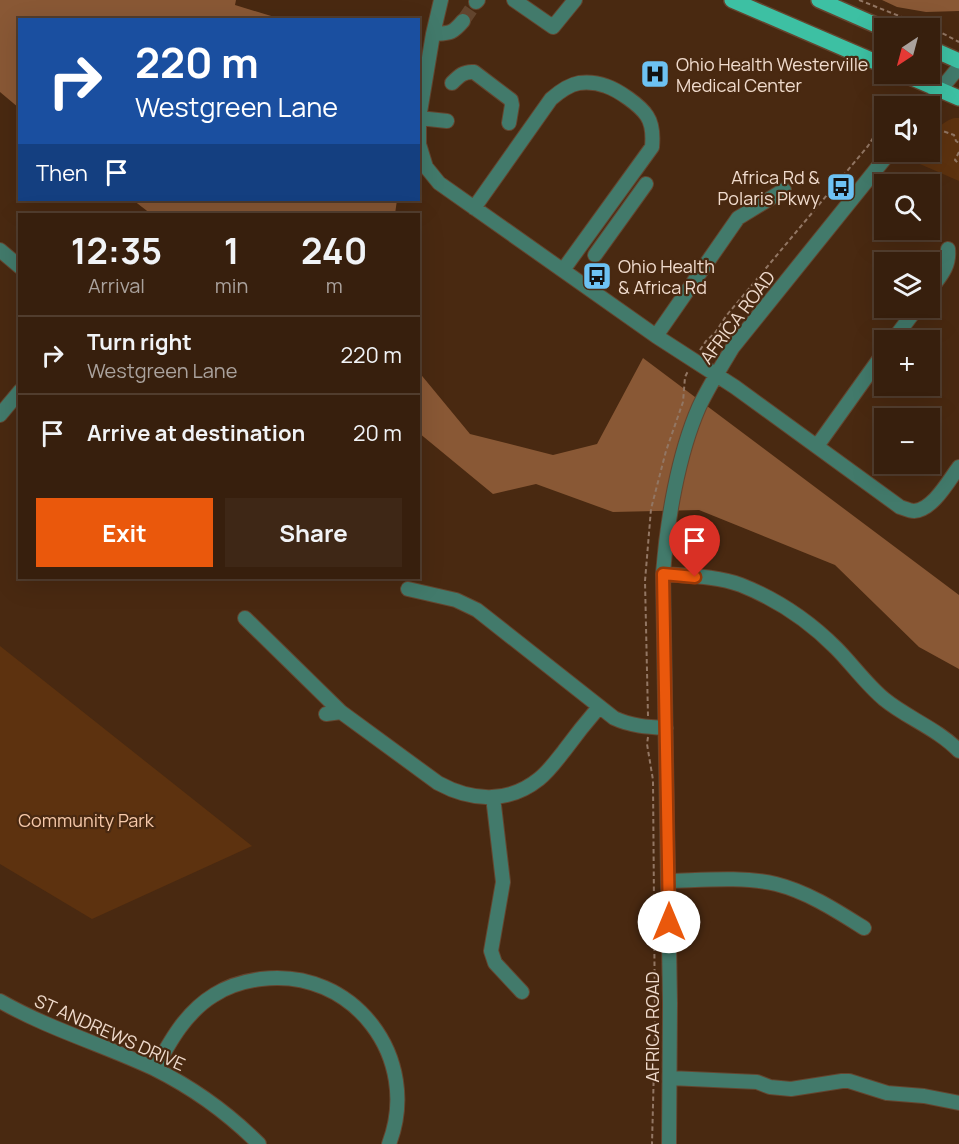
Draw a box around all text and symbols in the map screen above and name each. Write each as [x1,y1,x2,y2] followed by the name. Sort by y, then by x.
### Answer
[874,18,940,84] north arrow
[874,18,940,474] map controls
[135,33,259,91] text: 220 m
[36,42,114,120] icon: right
[676,52,868,97] place label: Ohio Health Westerville Medical Center
[639,58,671,90] hospital icon: Ohio Health Westerville Medical Center
[135,88,338,125] text: Westgreen Lane
[874,96,940,162] button: sound
[100,156,133,189] icon: arrive
[36,158,88,188] text: Then
[718,165,820,210] place label: Africa Rd & Polaris Pkwy
[825,171,857,203] bus stop icon: Africa Rd & Polaris Pkwy
[874,174,940,240] button: search
[71,226,162,275] text: 12:35
[224,226,240,275] text: 1
[301,226,367,275] text: 240
[874,252,940,318] button: layers
[618,254,715,299] place label: Ohio Health & Africa Rd
[581,260,613,292] bus stop icon: Ohio Health & Africa Rd
[694,265,780,369] street label: AFRICA ROAD
[88,272,145,299] text: Arrival
[215,272,248,299] text: min
[326,272,343,299] text: m
[87,327,192,357] text: Turn right
[874,330,940,396] button: +
[36,339,69,372] icon: right
[340,340,402,370] text: 220 m
[87,357,237,384] text: Westgreen Lane
[874,408,940,474] button: −
[36,417,69,450] icon: arrive
[87,418,305,448] text: Arrive at destination
[353,418,402,448] text: 20 m
[36,498,213,567] button: Exit
[225,498,402,567] button: Share
[669,515,720,577] pin
[678,524,711,557] icon: arrive
[18,808,155,832] park label: Community Park
[637,890,701,954] position arrow
[640,971,664,1083] street label: AFRICA ROAD
[31,988,189,1076] street label: ST ANDREWS DRIVE

